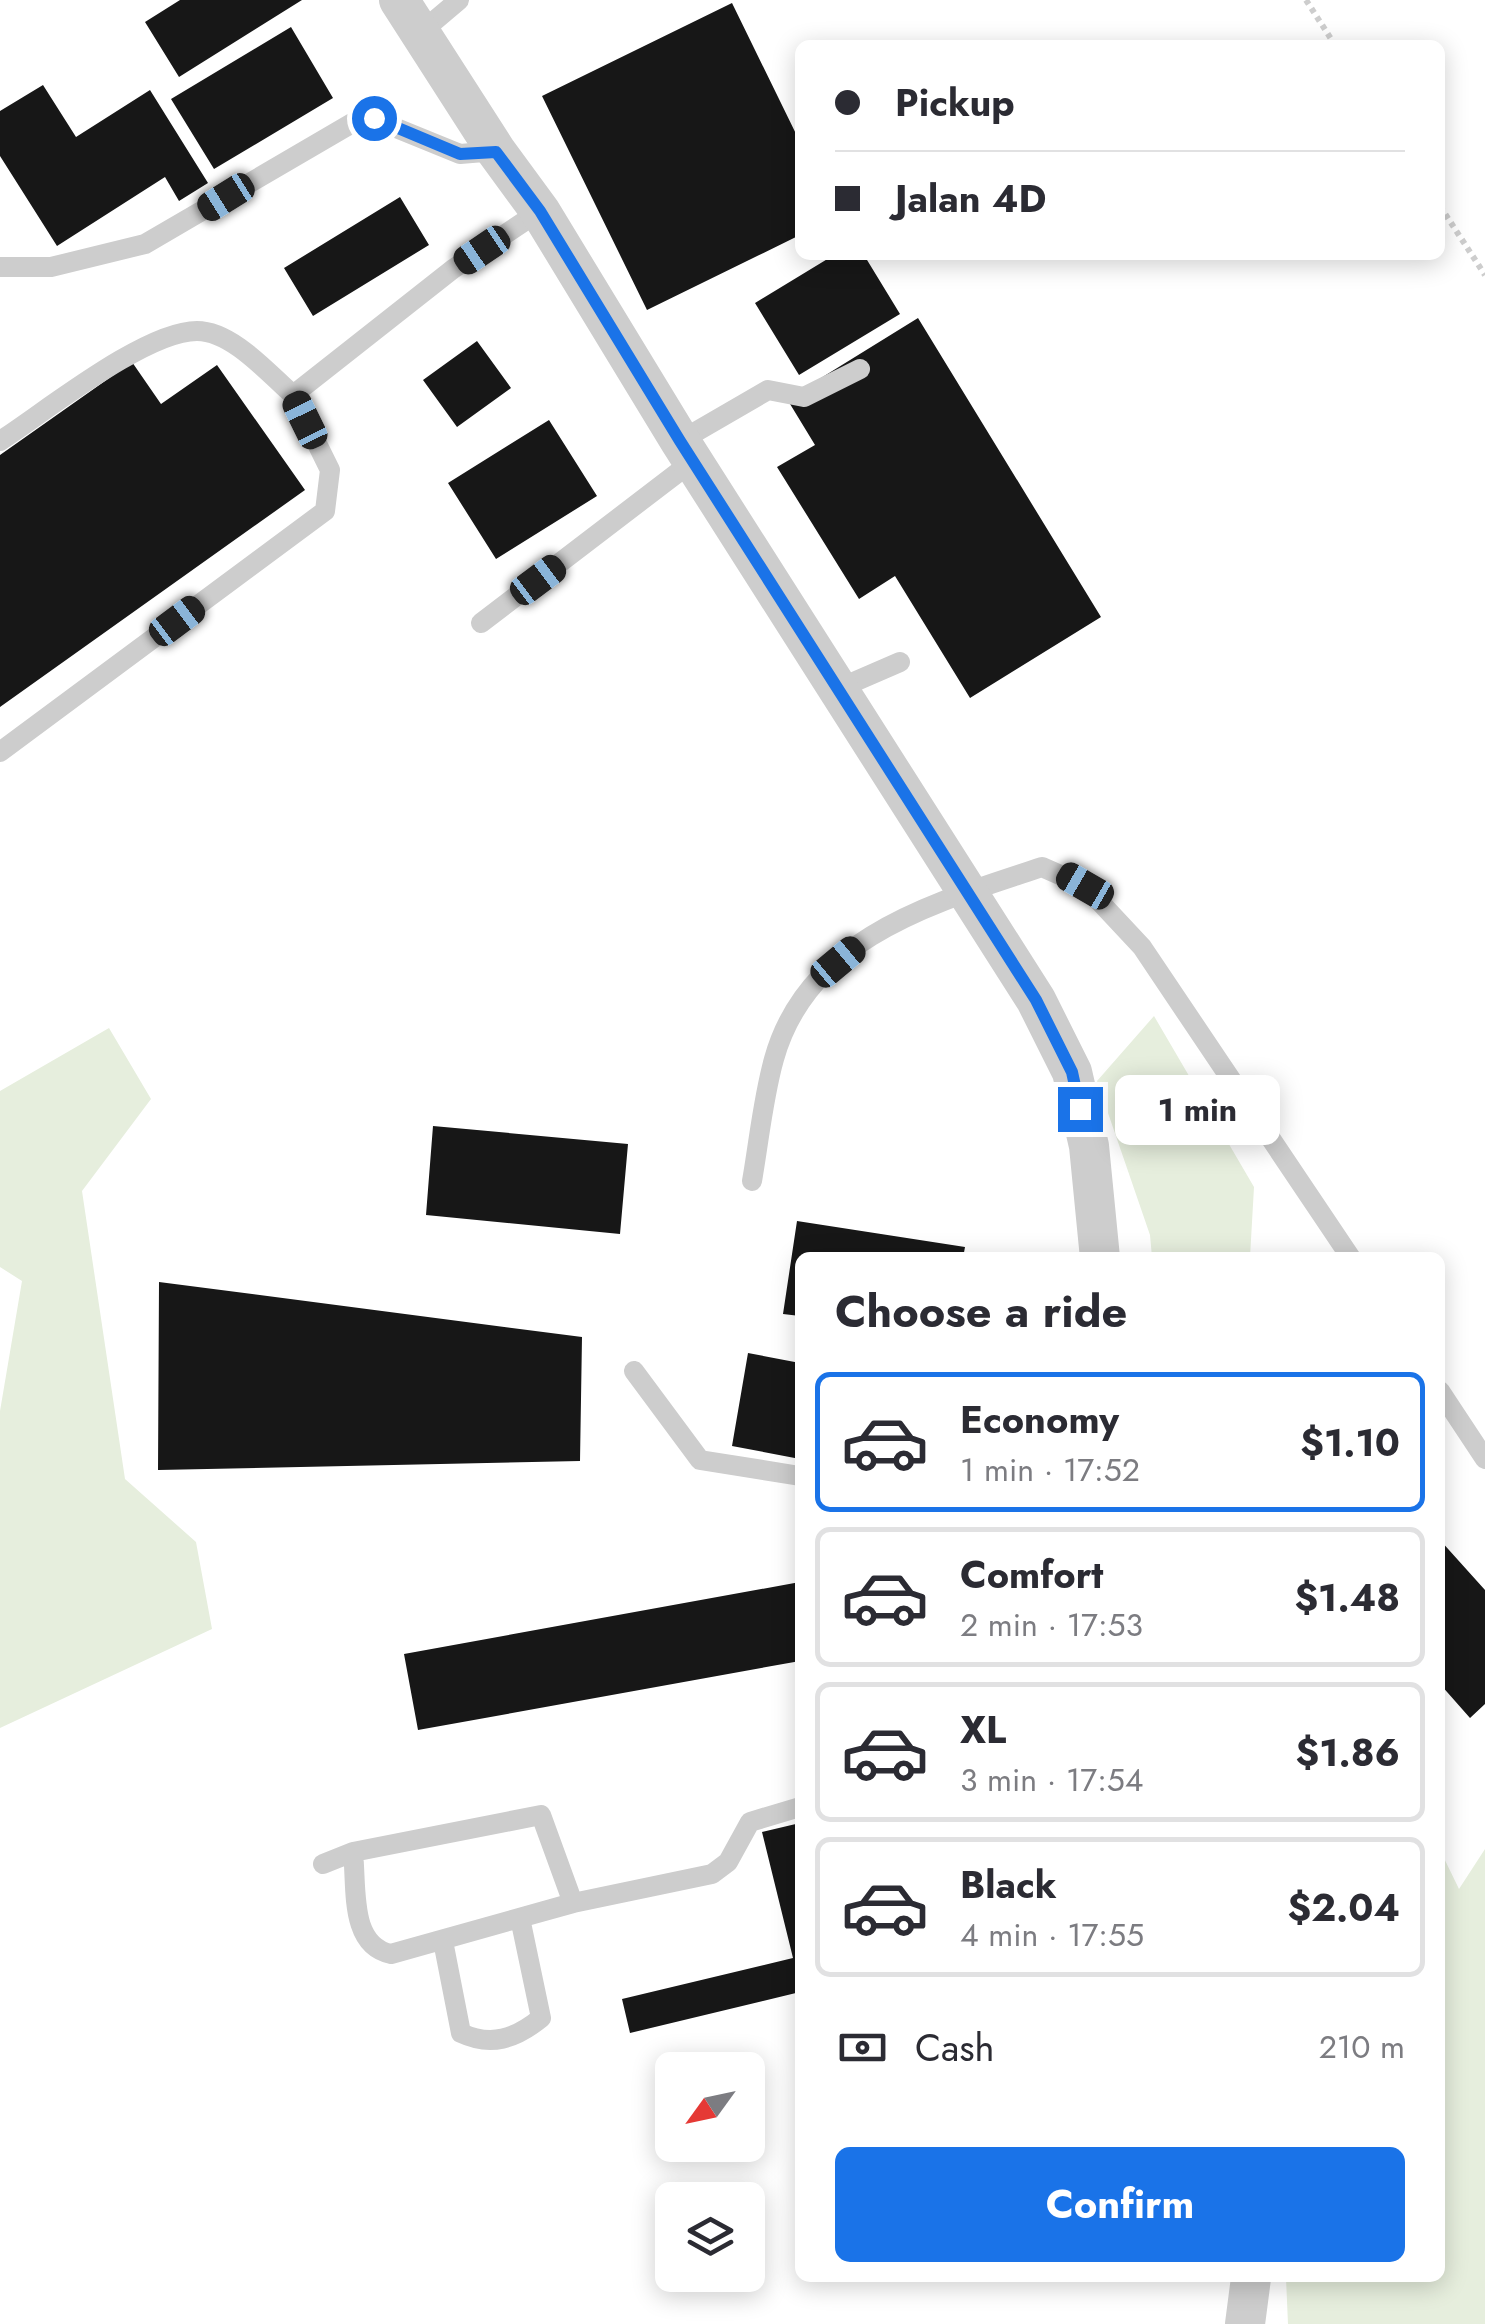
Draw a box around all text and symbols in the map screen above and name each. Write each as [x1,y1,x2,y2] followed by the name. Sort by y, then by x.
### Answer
[895,75,1015,130] text: Pickup
[352,96,397,141] route start
[193,168,259,226] car
[895,171,1046,226] text: Jalan 4D
[449,221,515,279] car
[278,386,332,454] car
[505,550,571,610] car
[144,591,210,651] car
[1052,858,1118,914] car
[805,931,871,993] car
[1115,1074,1280,1144] callout: 1 min
[1058,1087,1103,1132] route end
[1158,1087,1237,1133] text: 1 min
[835,1279,1127,1344] text: Choose a ride
[960,1392,1119,1447] text: Economy
[840,1397,930,1487] icon: car
[1300,1415,1400,1470] text: $1.10
[960,1447,1140,1493] text: 1 min · 17:52
[960,1547,1103,1602] text: Comfort
[840,1552,930,1642] icon: car
[1294,1570,1400,1625] text: $1.48
[960,1602,1143,1648] text: 2 min · 17:53
[960,1702,1006,1757] text: XL
[840,1707,930,1797] icon: car
[1296,1725,1400,1780] text: $1.86
[960,1757,1143,1803] text: 3 min · 17:54
[960,1857,1057,1912] text: Black
[840,1862,930,1952] icon: car
[1288,1880,1400,1935] text: $2.04
[960,1912,1144,1958] text: 4 min · 17:55
[835,2020,890,2075] icon: cash
[915,2020,995,2075] text: Cash
[1319,2024,1405,2070] text: 210 m
[655,2052,765,2162] north arrow
[655,2052,765,2292] map controls
[835,2147,1405,2262] button: Confirm
[655,2182,765,2292] button: layers

